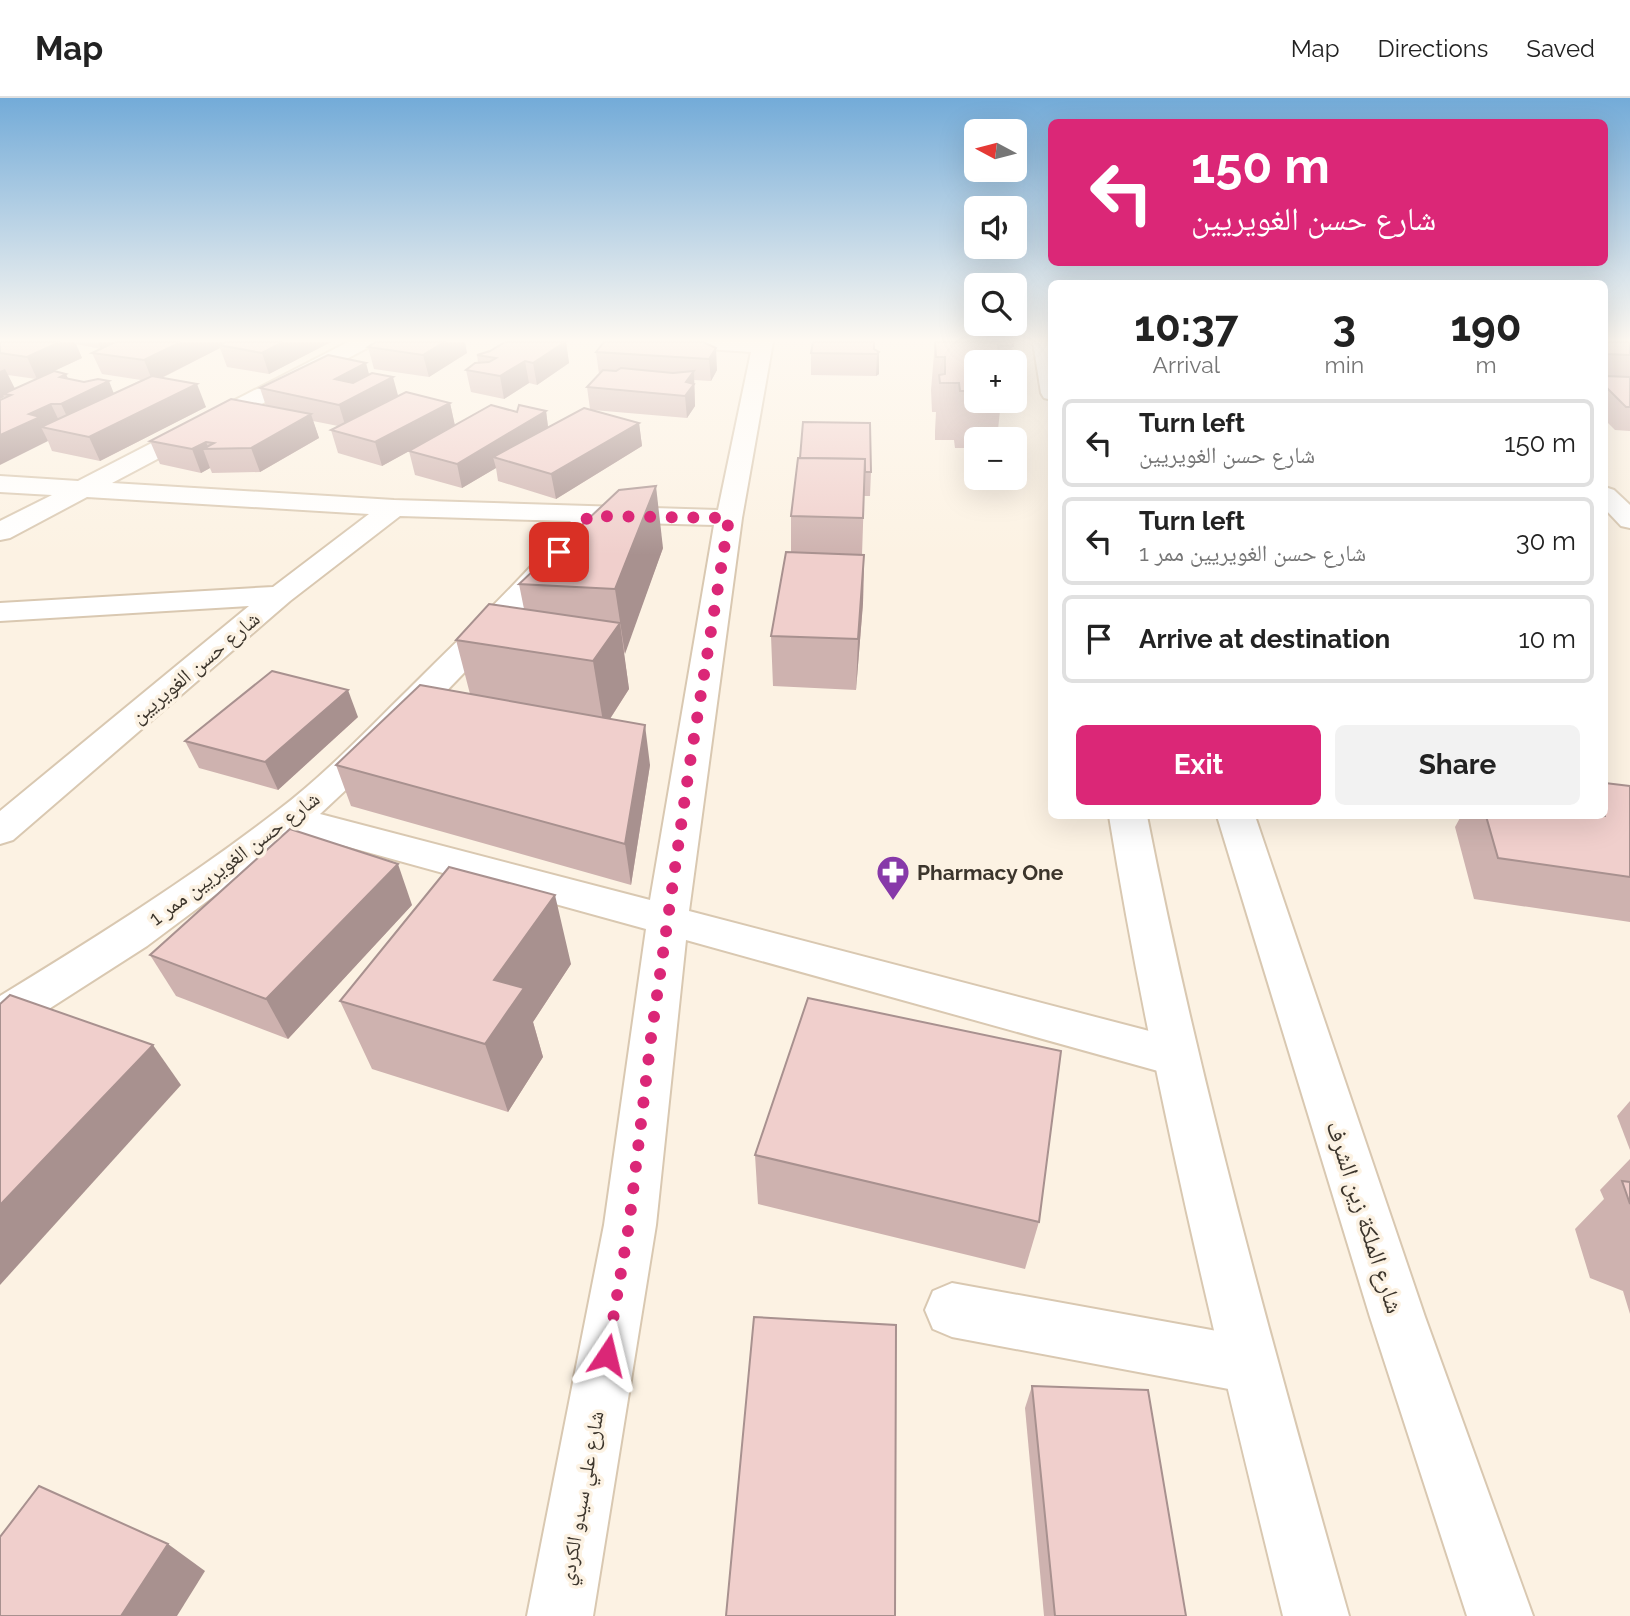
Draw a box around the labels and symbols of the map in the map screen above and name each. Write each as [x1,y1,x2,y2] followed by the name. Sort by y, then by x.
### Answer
[964,119,1027,182] north arrow
[529,522,589,582] pin
[125,606,265,729] street label: شارع حسن الغويريين
[144,786,325,931] street label: شارع حسن الغويريين ممر 1
[874,853,912,902] pharmacy icon: Pharmacy One
[917,860,1064,885] place label: Pharmacy One
[1319,1117,1410,1317] street label: شارع الملكة زين الشرف
[570,1318,644,1392] position arrow
[553,1409,613,1588] street label: شارع علي سيدو الكردي

